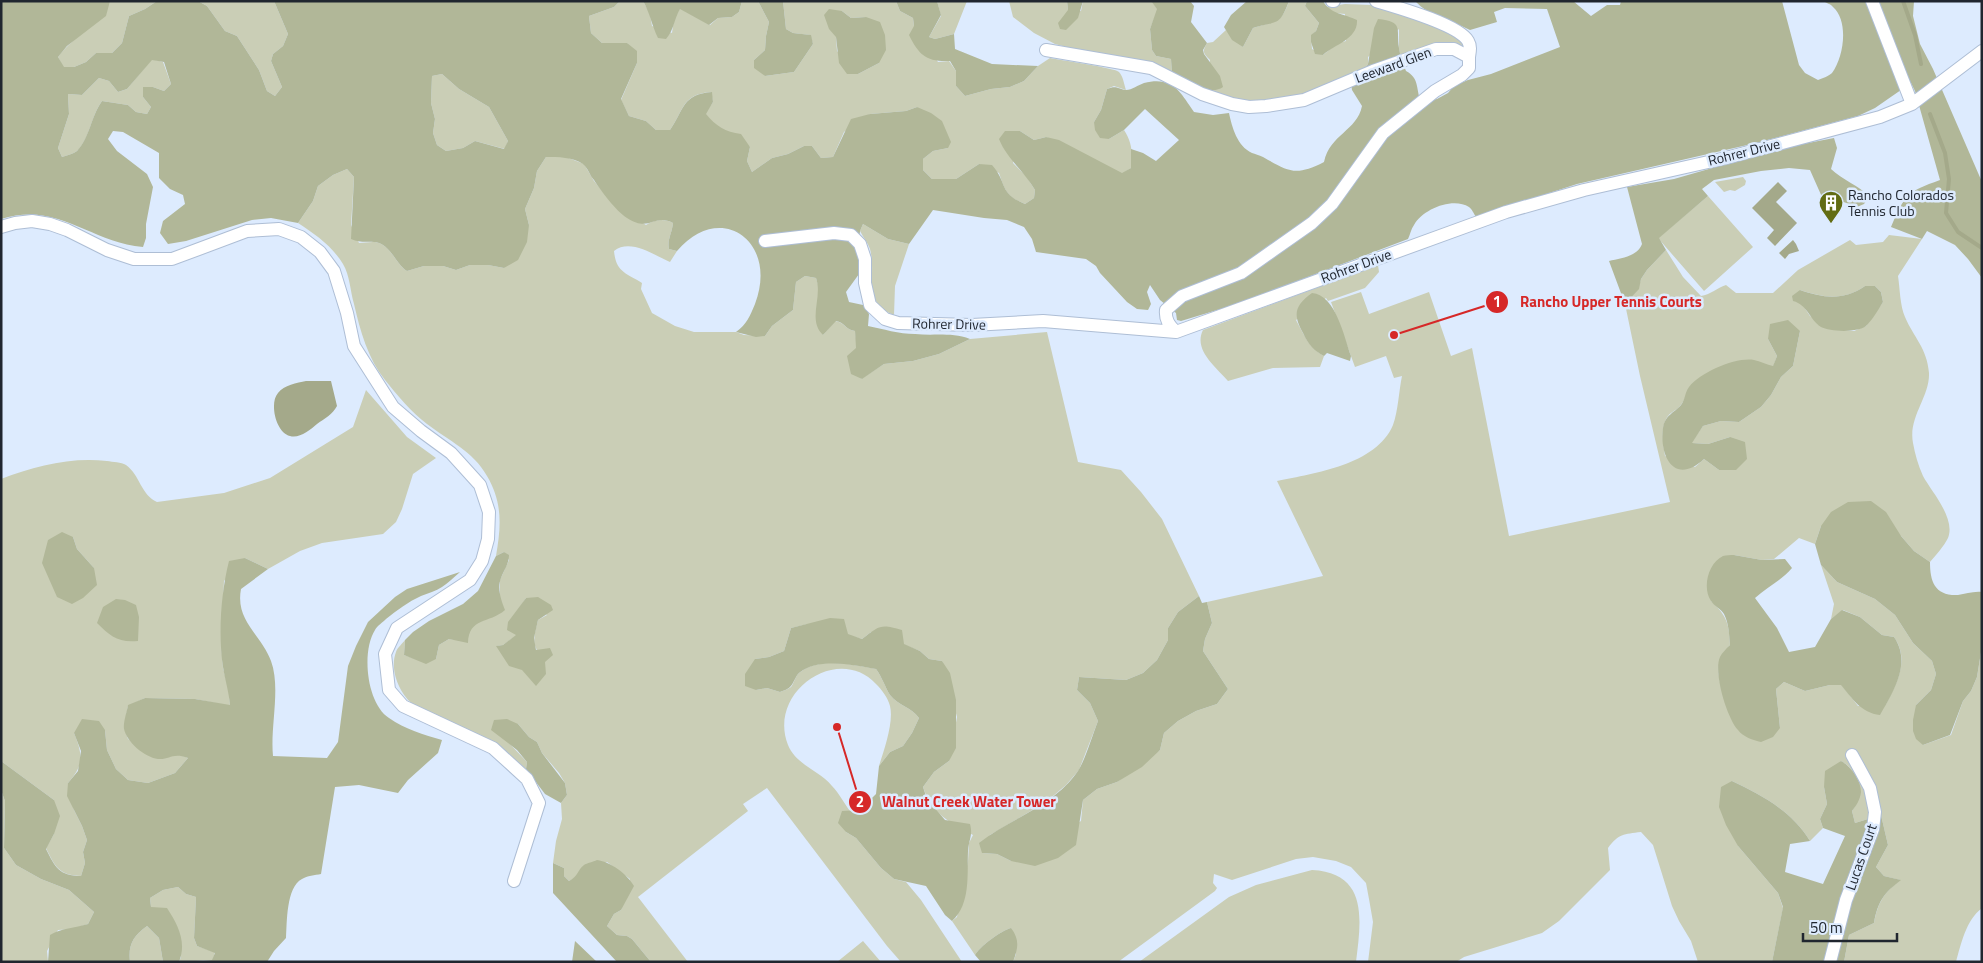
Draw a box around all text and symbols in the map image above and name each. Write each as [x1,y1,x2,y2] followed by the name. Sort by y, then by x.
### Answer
[1352,41,1434,88] street label: Leeward Glen
[1706,132,1782,171] street label: Rohrer Drive
[1848,184,1954,221] place label: Rancho Colorados Tennis Club
[1818,190,1844,224] building icon: Rancho Colorados Tennis Club
[1318,243,1394,288] street label: Rohrer Drive
[1485,287,1712,317] callout: Rancho Upper Tennis Courts
[1493,290,1501,313] text: 1
[1520,290,1702,313] text: Rancho Upper Tennis Courts
[912,312,986,335] street label: Rohrer Drive
[847,787,1066,817] callout: Walnut Creek Water Tower
[856,790,864,813] text: 2
[882,790,1056,813] text: Walnut Creek Water Tower
[1839,821,1882,893] street label: Lucas Court
[1803,910,1897,942] scale bar
[1810,916,1843,939] text: 50 m

